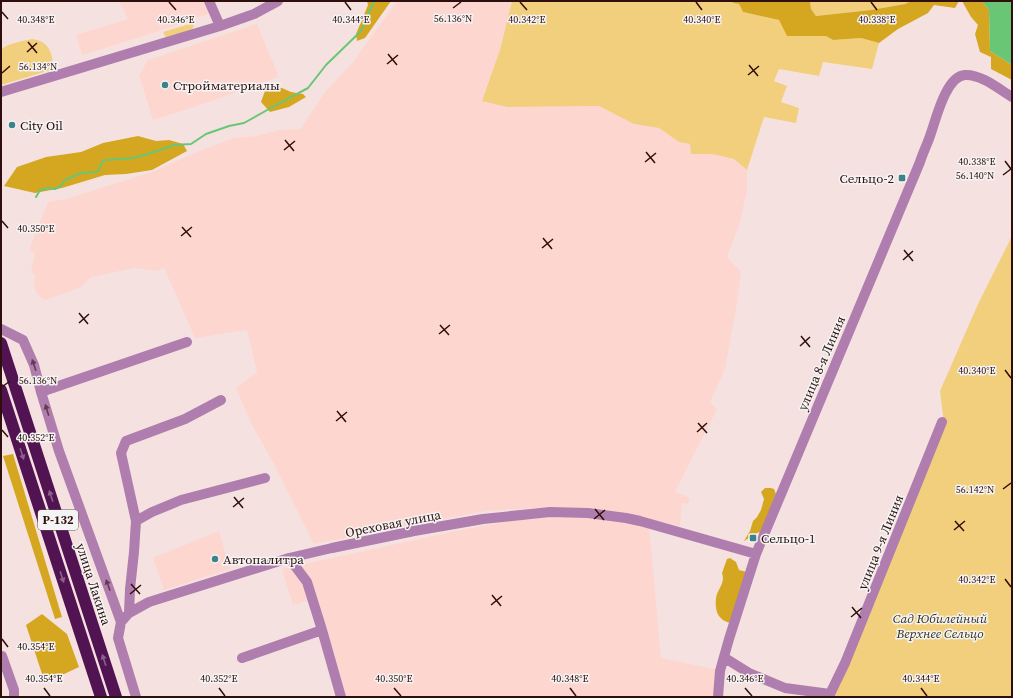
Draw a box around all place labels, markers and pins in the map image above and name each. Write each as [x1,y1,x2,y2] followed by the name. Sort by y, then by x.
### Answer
[173,77,280,94] place label: Стройматериалы
[160,80,170,90] marker: Стройматериалы
[20,117,63,134] place label: City Oil
[7,120,17,130] marker: City Oil
[839,170,894,187] place label: Сельцо-2
[897,173,907,183] marker: Сельцо-2
[761,530,816,547] place label: Сельцо-1
[748,533,758,543] marker: Сельцо-1
[223,551,304,568] place label: Автопалитра
[210,554,220,564] marker: Автопалитра

